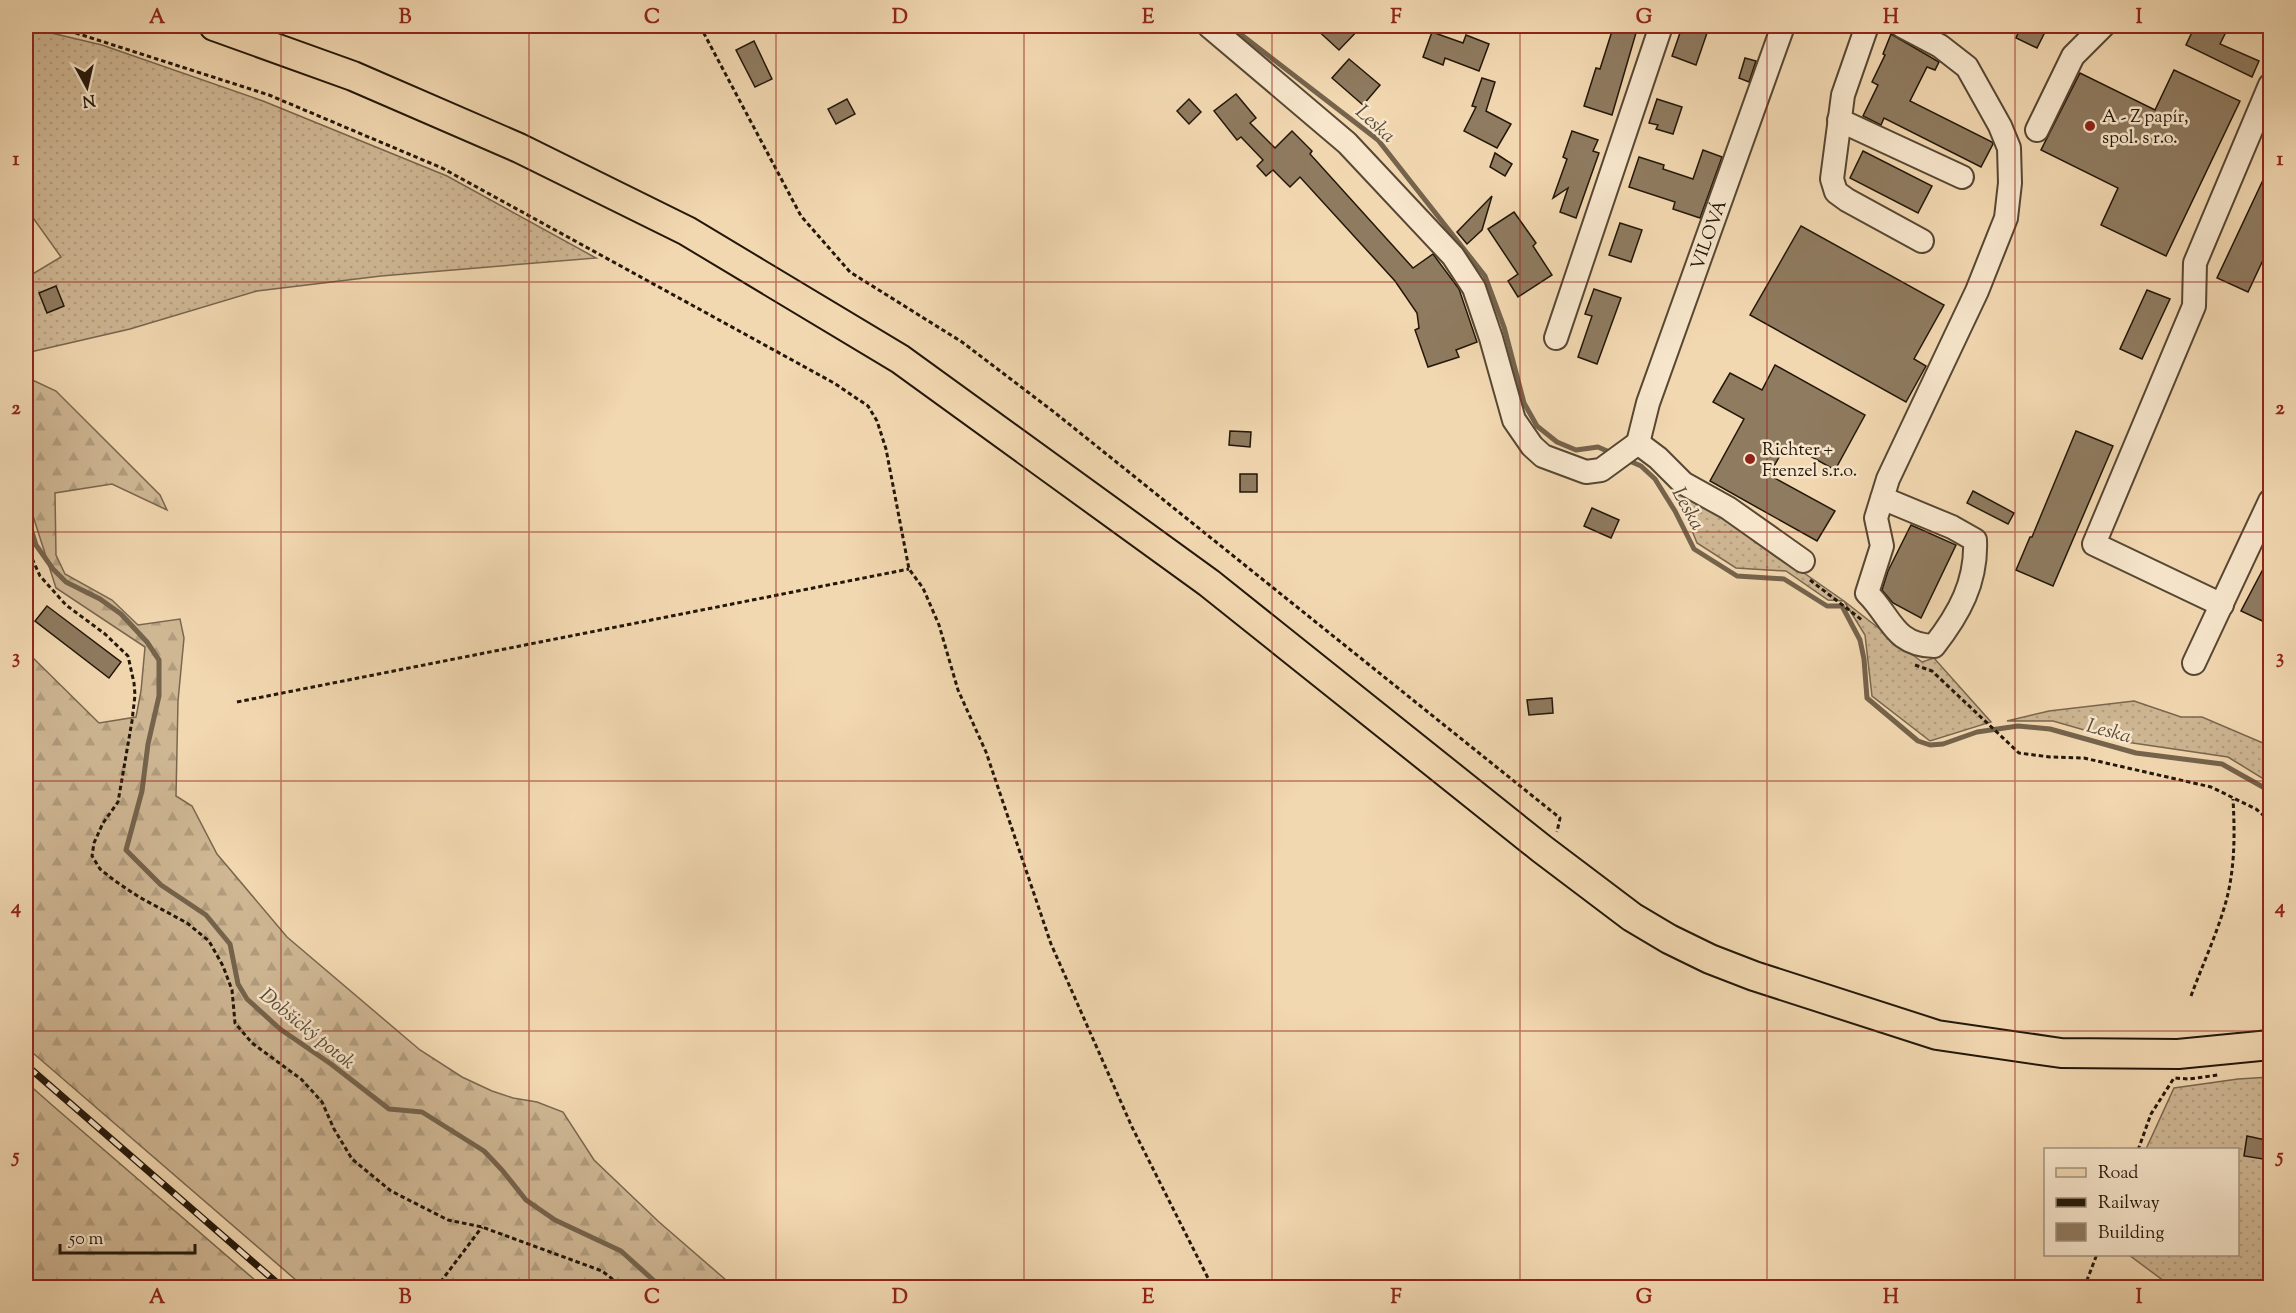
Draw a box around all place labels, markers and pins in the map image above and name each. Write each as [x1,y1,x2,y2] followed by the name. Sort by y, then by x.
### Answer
[2102,105,2189,152] place label: A - Z papír, spol. s r.o.
[2083,119,2097,133] marker: A - Z papír, spol. s r.o.
[1762,438,1857,485] place label: Richter + Frenzel s.r.o.
[1743,452,1757,466] marker: Richter + Frenzel s.r.o.

